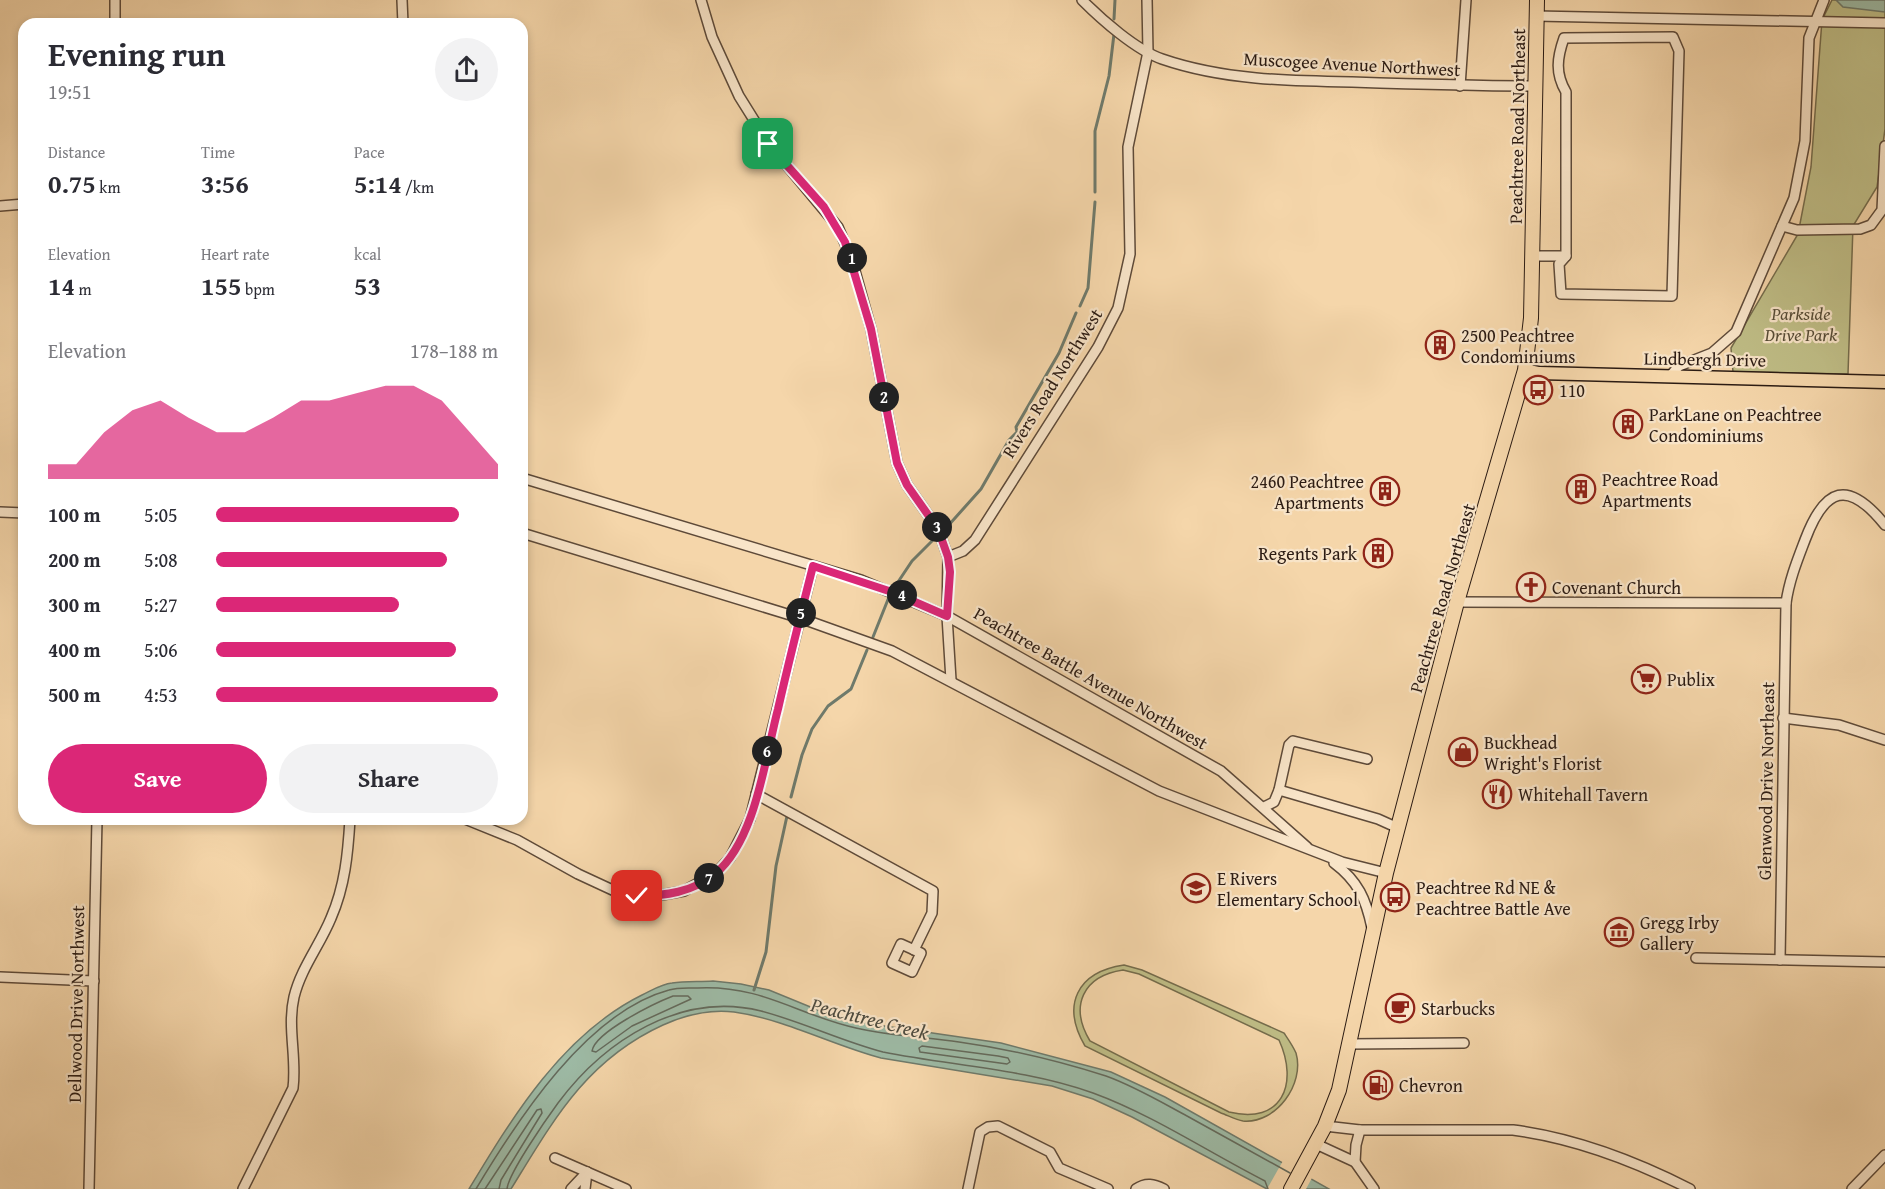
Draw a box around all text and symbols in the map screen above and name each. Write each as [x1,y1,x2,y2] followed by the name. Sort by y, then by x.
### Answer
[1502,27,1532,224] street label: Peachtree Road Northeast
[48,30,225,78] text: Evening run
[435,38,498,101] button: share
[1243,45,1462,83] street label: Muscogee Avenue Northwest
[48,77,91,106] text: 19:51
[742,118,793,169] pin
[751,127,784,160] icon: arrive
[48,140,105,164] text: Distance
[201,140,235,164] text: Time
[354,140,385,164] text: Pace
[48,164,96,203] text: 0.75
[201,164,249,203] text: 3:56
[354,164,402,203] text: 5:14
[96,175,120,199] text: km
[402,175,434,199] text: /km
[48,242,111,266] text: Elevation
[201,242,270,266] text: Heart rate
[354,242,381,266] text: kcal
[837,243,867,273] pin: 1
[848,246,856,270] text: 1
[48,266,75,305] text: 14
[201,266,241,305] text: 155
[354,266,381,305] text: 53
[75,277,92,301] text: m
[241,277,275,301] text: bpm
[1764,300,1838,348] park label: Parkside Drive Park
[995,302,1109,463] street label: Rivers Road Northwest
[1461,322,1575,370] place label: 2500 Peachtree Condominiums
[1424,329,1456,361] building icon: 2500 Peachtree Condominiums
[48,336,126,365] text: Elevation
[410,336,498,365] text: 178–188 m
[1644,344,1766,374] street label: Lindbergh Drive
[1522,374,1554,406] bus stop icon: 110
[1559,377,1585,404] place label: 110
[869,382,899,412] pin: 2
[880,385,888,409] text: 2
[1649,401,1822,449] place label: ParkLane on Peachtree Condominiums
[1612,408,1644,440] building icon: ParkLane on Peachtree Condominiums
[1602,466,1719,514] place label: Peachtree Road Apartments
[1251,468,1364,516] place label: 2460 Peachtree Apartments
[1565,473,1597,505] building icon: Peachtree Road Apartments
[1369,475,1401,507] building icon: 2460 Peachtree Apartments
[48,500,101,529] text: 100 m
[144,500,178,529] text: 5:05
[1402,500,1482,696] street label: Peachtree Road Northeast
[922,512,952,542] pin: 3
[933,515,941,539] text: 3
[1362,537,1394,569] building icon: Regents Park
[1258,540,1358,567] place label: Regents Park
[48,545,101,574] text: 200 m
[144,545,178,574] text: 5:08
[1515,571,1547,603] church icon: Covenant Church
[1552,574,1681,601] place label: Covenant Church
[887,580,917,610] pin: 4
[898,583,906,607] text: 4
[48,590,101,619] text: 300 m
[144,590,178,619] text: 5:27
[786,598,816,628] pin: 5
[969,600,1214,757] street label: Peachtree Battle Avenue Northwest
[797,601,805,625] text: 5
[48,635,101,664] text: 400 m
[144,635,178,664] text: 5:06
[1630,663,1662,695] supermarket icon: Publix
[1667,666,1716,693] place label: Publix
[48,680,101,709] text: 500 m
[144,680,178,709] text: 4:53
[1751,681,1781,880] street label: Glenwood Drive Northeast
[1484,729,1603,777] place label: Buckhead Wright's Florist
[752,736,782,766] pin: 6
[1447,736,1479,768] shop icon: Buckhead Wright's Florist
[763,739,771,763] text: 6
[48,744,267,813] button: Save
[279,744,498,813] button: Share
[1481,778,1513,810] restaurant icon: Whitehall Tavern
[1518,781,1648,808] place label: Whitehall Tavern
[694,863,724,893] pin: 7
[1217,865,1358,913] place label: E Rivers Elementary School
[705,866,713,890] text: 7
[611,870,662,921] pin
[1180,872,1212,904] school or university icon: E Rivers Elementary School
[1416,874,1571,922] place label: Peachtree Rd NE & Peachtree Battle Ave
[620,879,653,912] icon: check
[1379,881,1411,913] bus stop icon: Peachtree Rd NE & Peachtree Battle Ave
[61,904,91,1103] street label: Dellwood Drive Northwest
[1640,909,1719,957] place label: Gregg Irby Gallery
[1603,916,1635,948] museum icon: Gregg Irby Gallery
[807,989,933,1047] water label: Peachtree Creek
[1384,992,1416,1024] cafe icon: Starbucks
[1421,995,1495,1022] place label: Starbucks
[1362,1069,1394,1101] fuel station icon: Chevron
[1399,1072,1463,1099] place label: Chevron

